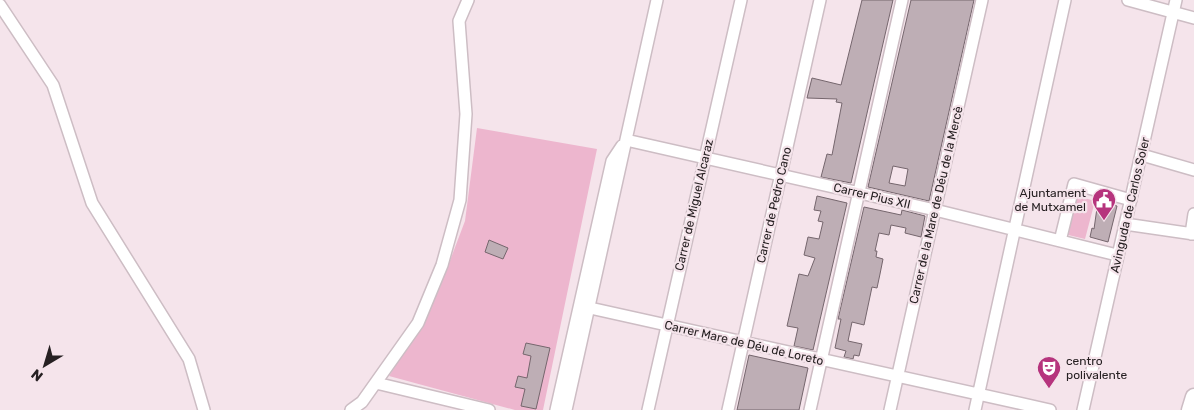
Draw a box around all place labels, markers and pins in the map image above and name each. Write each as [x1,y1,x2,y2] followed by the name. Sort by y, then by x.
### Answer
[1014,186,1086,214] place label: Ajuntament de Mutxamel
[1091,187,1117,221] public building icon: Ajuntament de Mutxamel
[1066,354,1127,382] place label: centro polivalente
[1036,355,1062,389] theatre icon: centro polivalente

